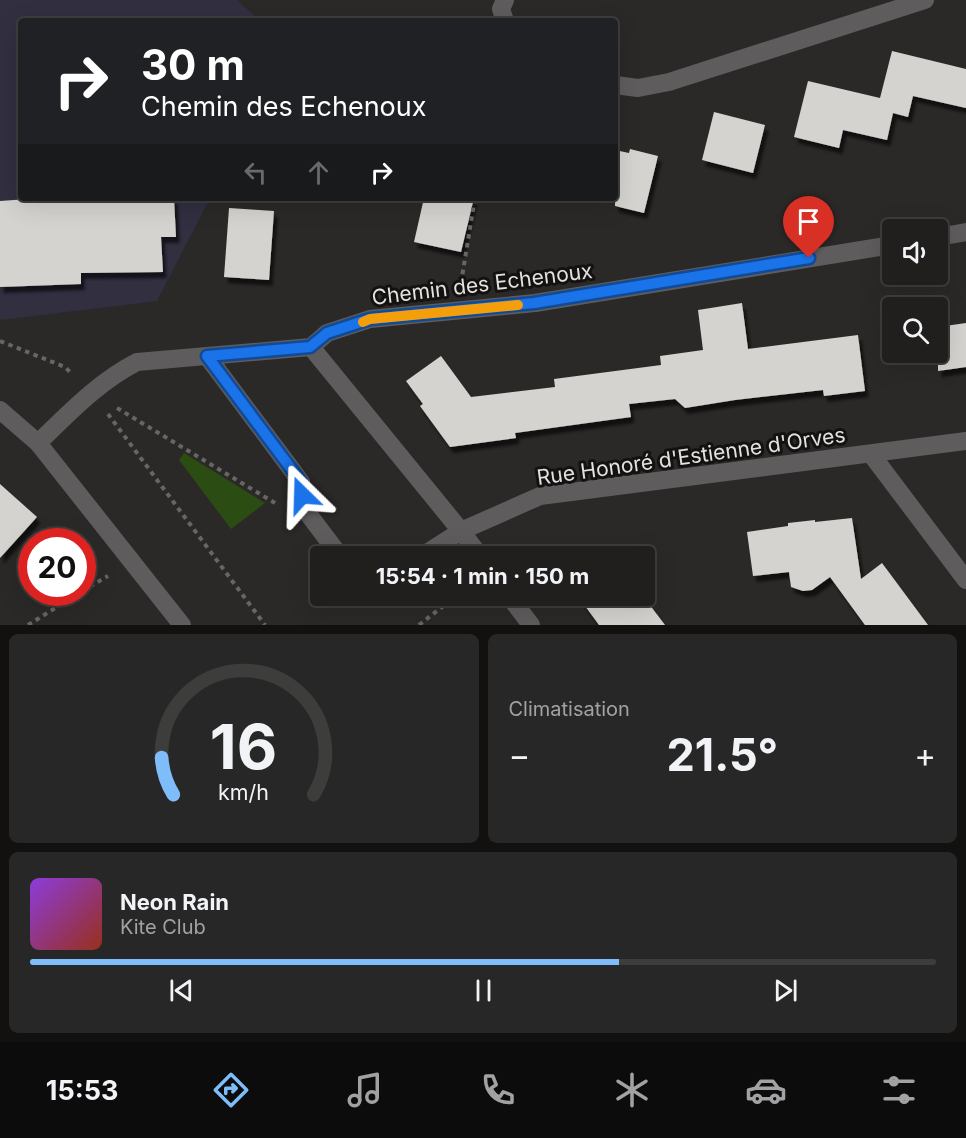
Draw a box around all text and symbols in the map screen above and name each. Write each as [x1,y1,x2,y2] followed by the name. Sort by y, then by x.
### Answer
[141,39,245,90] text: 30 m
[42,42,120,120] icon: right
[141,90,427,123] text: Chemin des Echenoux
[239,156,272,189] icon: left
[302,156,335,189] icon: ahead
[365,156,398,189] icon: right
[783,196,834,258] pin
[792,205,825,238] icon: arrive
[882,219,948,363] map controls
[882,219,948,285] button: sound
[370,258,594,310] street label: Chemin des Echenoux
[882,297,948,363] button: search
[535,422,847,490] street label: Rue Honoré d'Estienne d'Orves
[270,463,334,527] position arrow
[18,528,96,606] speed limit sign: 20
[376,563,589,589] text: 15:54 · 1 min · 150 m
[509,697,630,721] text: Climatisation
[210,709,277,784] text: 16
[666,727,778,782] text: 21.5°
[509,735,530,775] text: −
[914,735,936,775] text: +
[218,780,269,806] text: km/h
[120,889,229,915] text: Neon Rain
[120,915,206,939] text: Kite Club
[165,974,198,1007] icon: previous
[467,974,500,1007] icon: pause
[769,974,802,1007] icon: next
[210,1069,252,1111] icon: directions
[344,1069,386,1111] icon: music
[477,1069,519,1111] icon: phone
[611,1069,653,1111] icon: climate
[745,1069,787,1111] icon: car
[878,1069,920,1111] icon: filters
[46,1074,118,1107] text: 15:53

